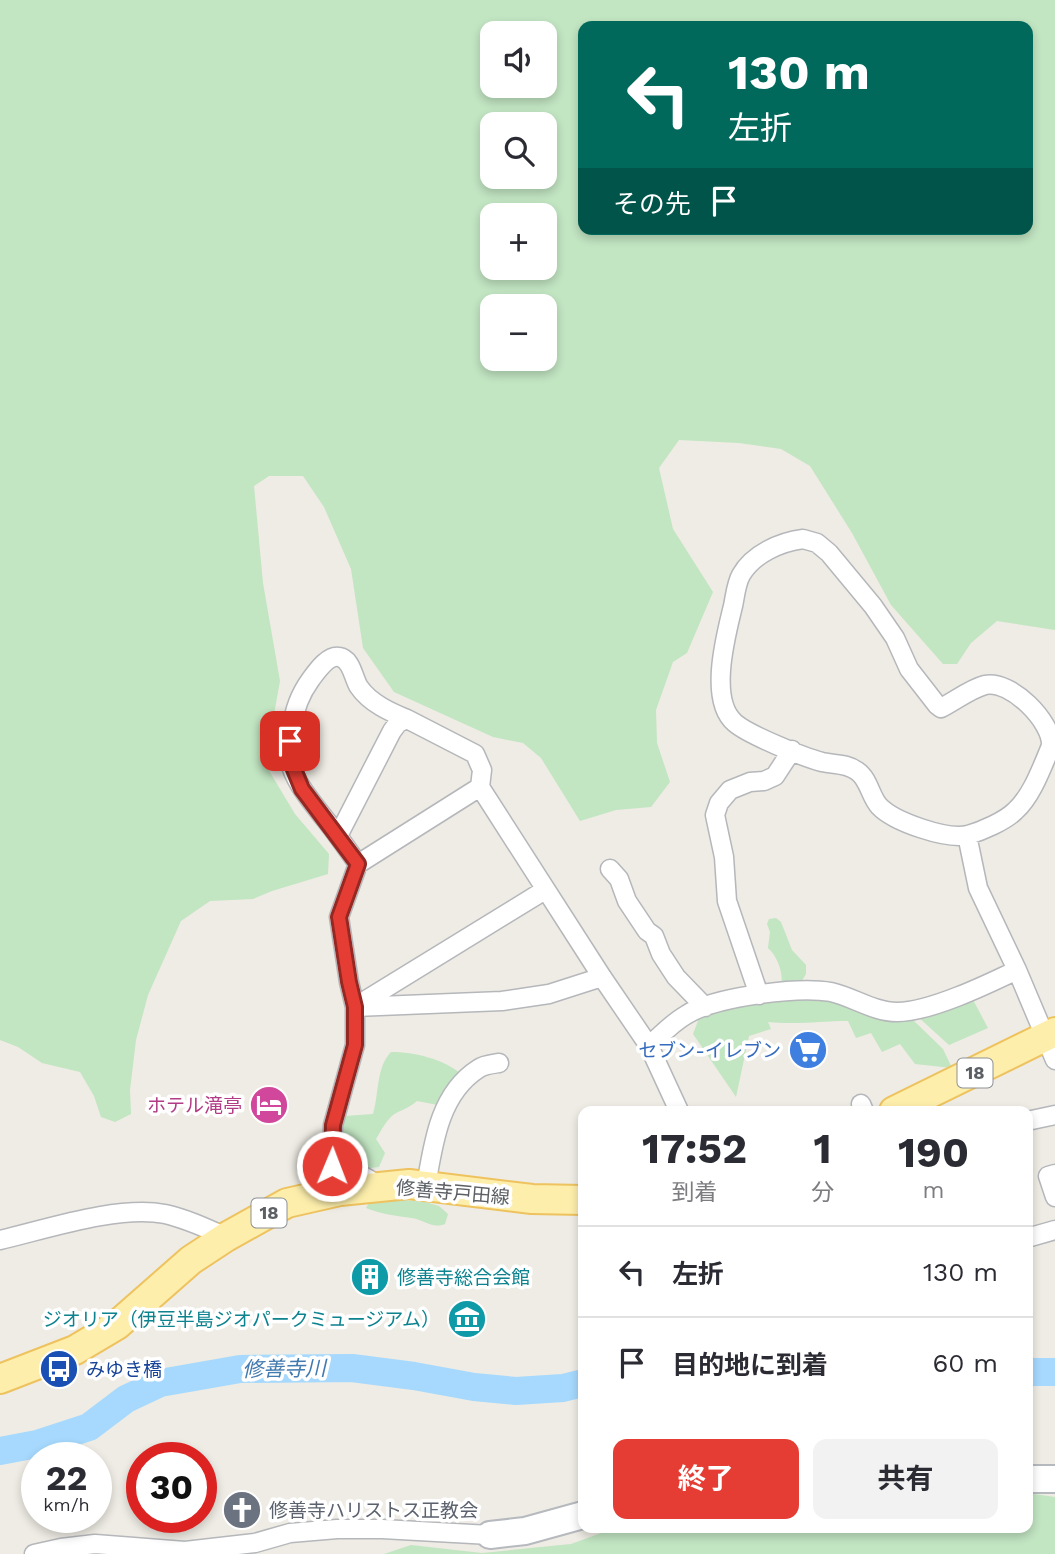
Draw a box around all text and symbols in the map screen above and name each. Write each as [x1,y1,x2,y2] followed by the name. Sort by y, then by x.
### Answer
[480,21,557,371] map controls
[480,21,557,98] button: sound
[728,43,870,101] text: 130 m
[613,49,704,140] icon: left
[728,109,792,147] text: 左折
[480,112,557,189] button: search
[705,182,743,220] icon: arrive
[613,189,691,219] text: その先
[480,203,557,280] button: +
[480,294,557,371] button: −
[260,711,320,771] pin
[271,722,309,760] icon: arrive
[787,1029,829,1071] supermarket icon: セブン-イレブン
[638,1039,781,1062] place label: セブン-イレブン
[958,1058,992,1088] road number: 18
[248,1084,290,1126] hotel icon: ホテル滝亭
[147,1094,242,1117] place label: ホテル滝亭
[642,1124,747,1173] text: 17:52
[813,1124,832,1173] text: 1
[898,1128,969,1177] text: 190
[295,1129,369,1203] position arrow
[395,1176,511,1209] street label: 修善寺戸田線
[923,1177,944,1204] text: m
[672,1179,718,1206] text: 到着
[811,1179,834,1206] text: 分
[252,1198,286,1228] road number: 18
[613,1253,651,1291] icon: left
[349,1256,391,1298] building icon: 修善寺総合会館
[923,1257,998,1287] text: 130 m
[672,1259,724,1289] text: 左折
[397,1266,530,1289] place label: 修善寺総合会館
[446,1298,488,1340] museum icon: ジオリア（伊豆半島ジオパークミュージアム）
[43,1308,440,1331] place label: ジオリア（伊豆半島ジオパークミュージアム）
[613,1344,651,1382] icon: arrive
[38,1348,80,1390] bus stop icon: みゆき橋
[932,1348,998,1378] text: 60 m
[672,1350,828,1380] text: 目的地に到着
[242,1355,328,1382] water label: 修善寺川
[86,1358,162,1381] place label: みゆき橋
[613,1439,799,1519] button: 終了
[813,1439,998,1519] button: 共有
[126,1442,217,1533] speed limit sign: 30
[46,1457,87,1499] text: 22
[221,1489,263,1531] church icon: 修善寺ハリストス正教会
[43,1494,90,1515] text: km/h
[269,1499,478,1522] place label: 修善寺ハリストス正教会

